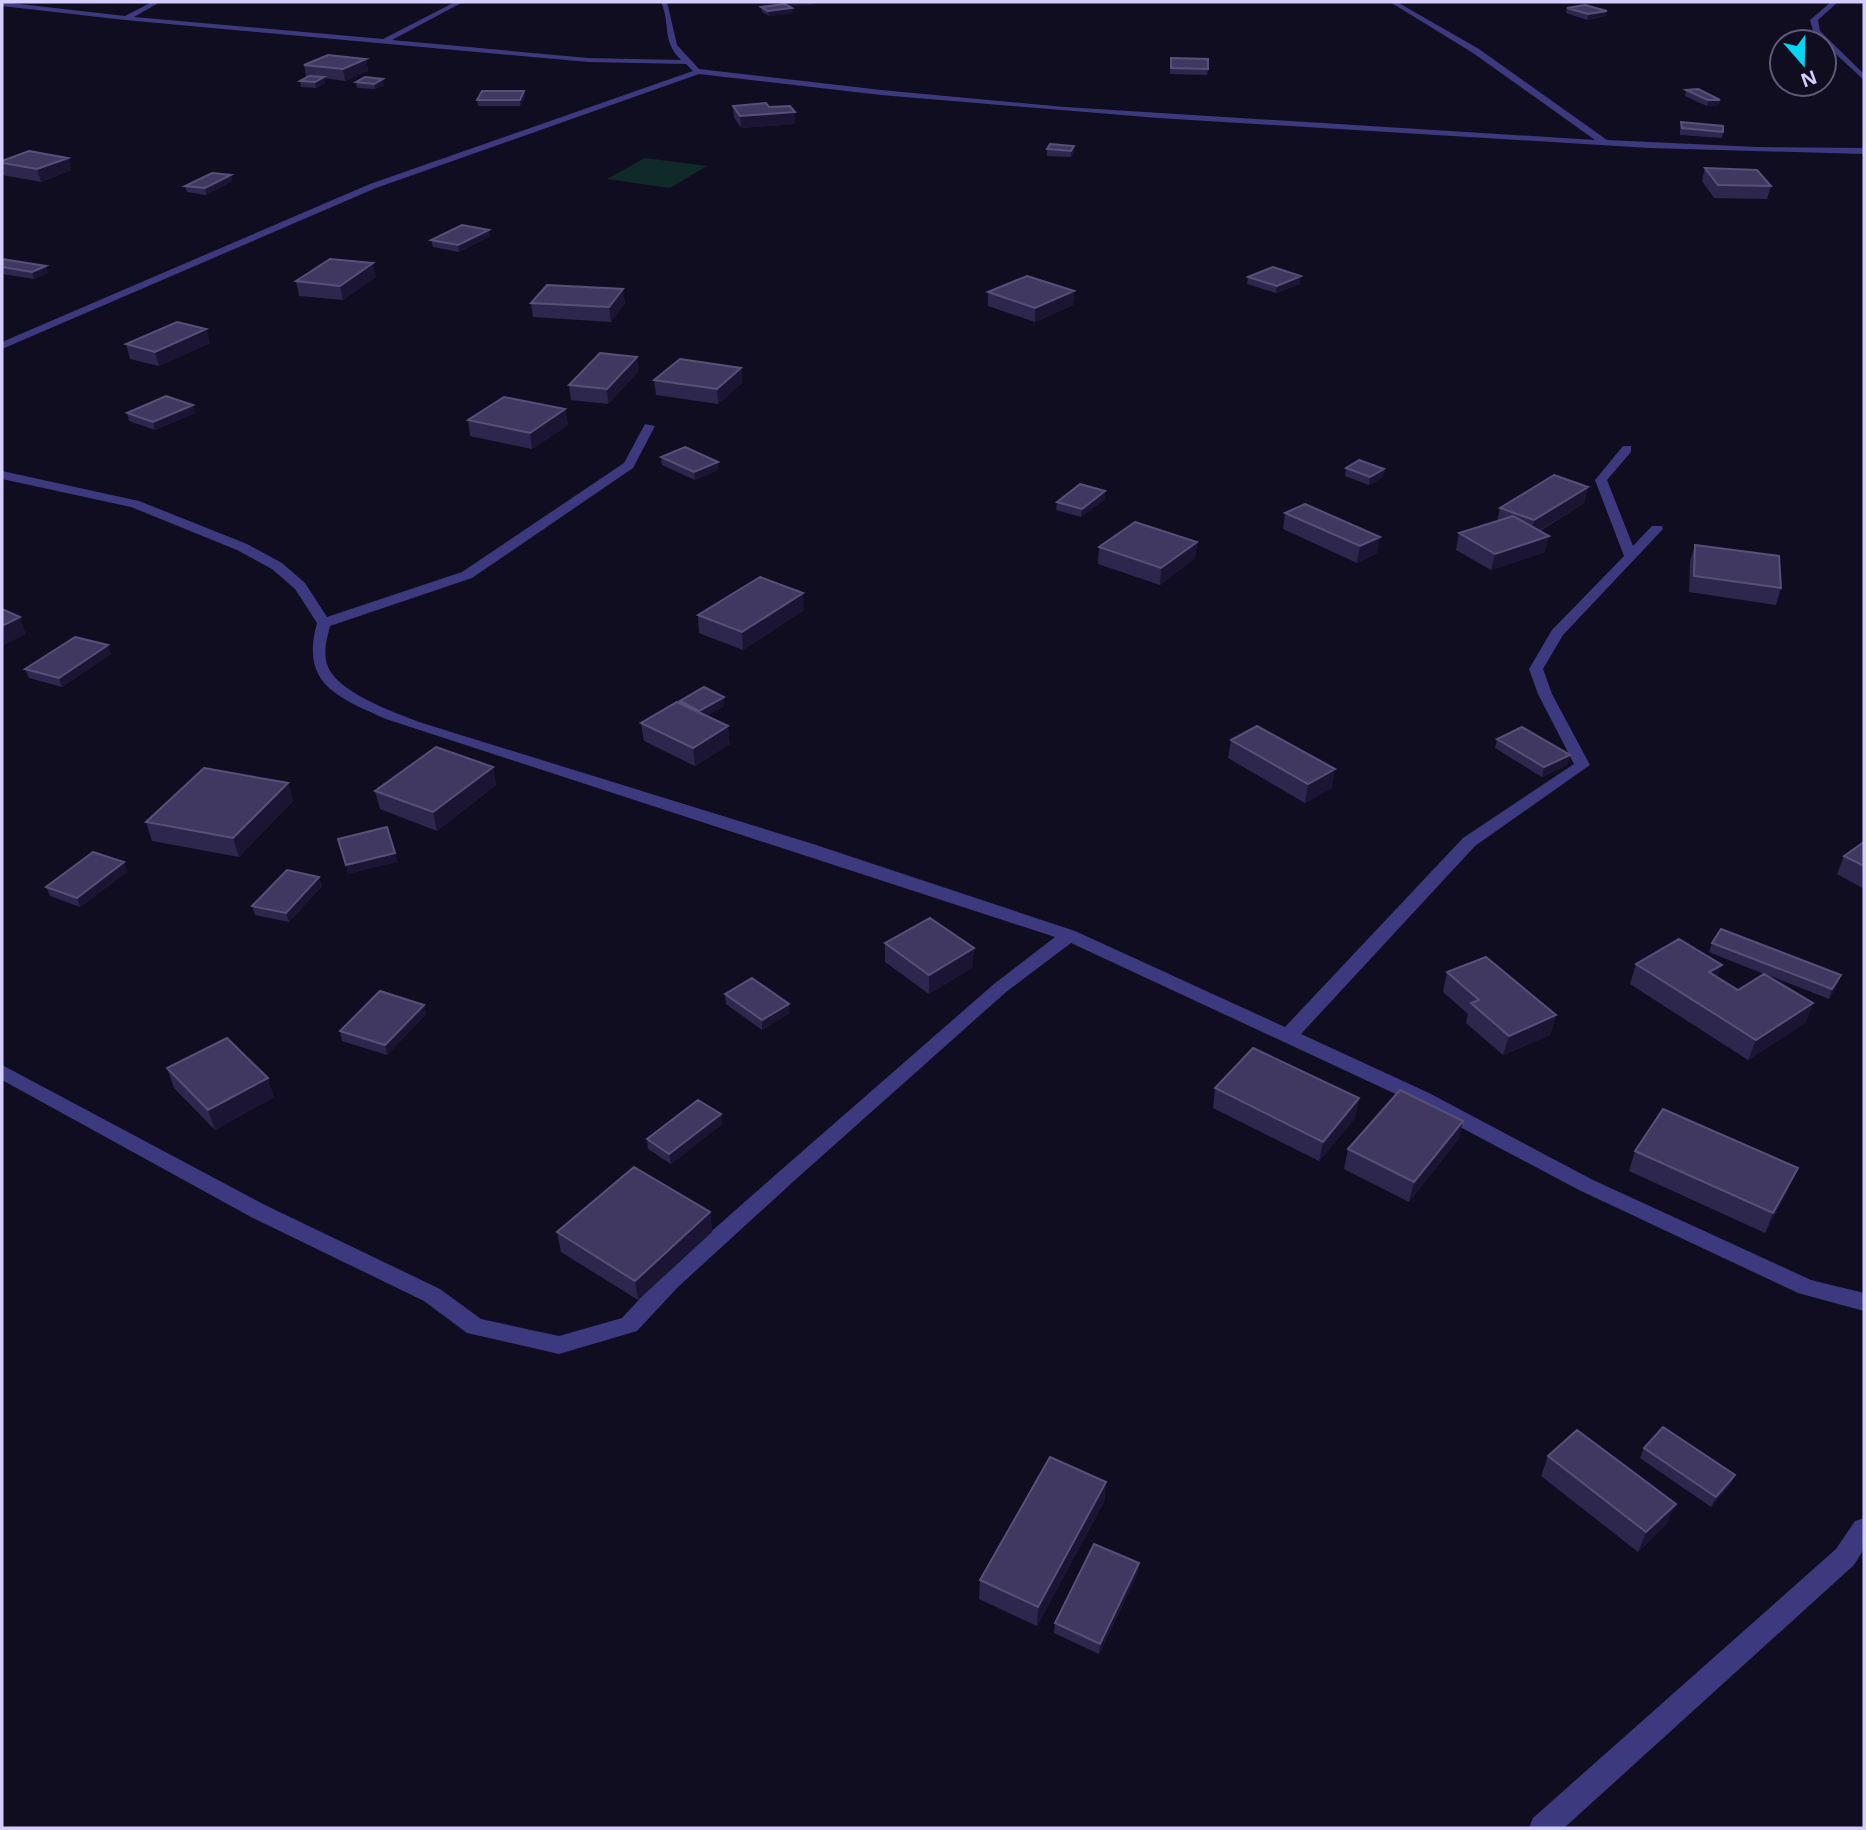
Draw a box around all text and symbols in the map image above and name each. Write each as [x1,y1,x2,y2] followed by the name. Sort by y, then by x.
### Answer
[1768,28,1838,98] north arrow
[1797,64,1821,94] text: N

